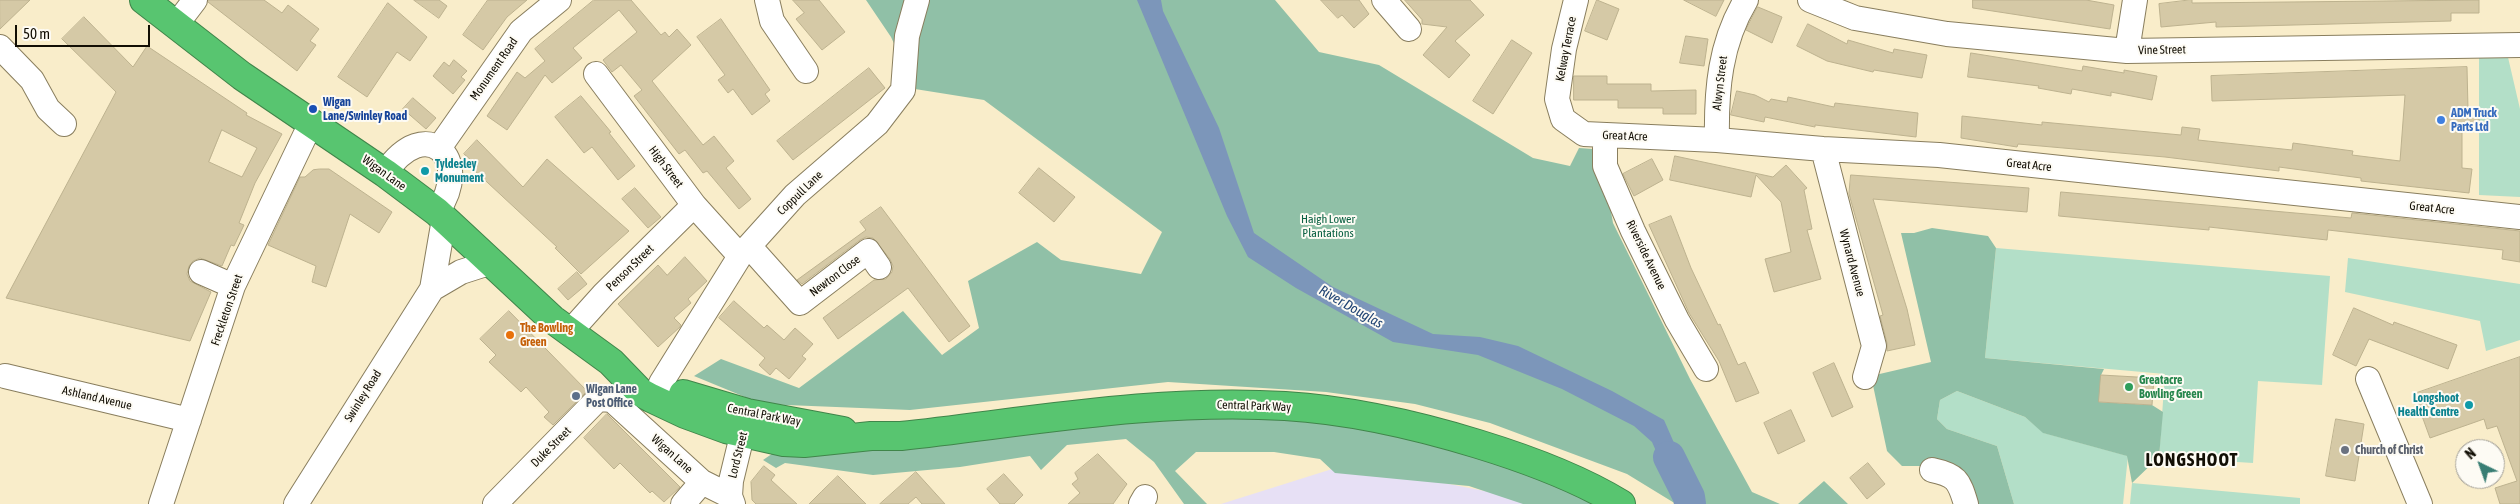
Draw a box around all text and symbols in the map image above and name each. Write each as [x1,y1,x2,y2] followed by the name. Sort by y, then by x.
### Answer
[18,15,152,47] scale bar
[1553,15,1579,83] street label: Kelway Terrace
[23,25,50,42] text: 50 m
[467,35,521,103] street label: Monument Road
[2138,42,2186,58] street label: Vine Street
[1710,55,1730,111] street label: Alwyn Street
[323,95,407,123] place label: Wigan Lane/Swinley Road
[307,103,319,115] marker: Wigan Lane/Swinley Road
[2451,106,2497,134] place label: ADM Truck Parts Ltd
[2435,114,2447,126] marker: ADM Truck Parts Ltd
[1602,128,1648,144] street label: Great Acre
[646,143,686,191] street label: High Street
[359,152,409,194] street label: Wigan Lane
[2006,155,2052,175] street label: Great Acre
[435,157,484,185] place label: Tyldesley Monument
[419,165,431,177] marker: Tyldesley Monument
[774,168,826,218] street label: Coppull Lane
[2409,198,2455,218] street label: Great Acre
[1301,212,1355,240] park label: Haigh Lower Plantations
[1623,218,1669,292] street label: Riverside Avenue
[1836,228,1868,298] street label: Wynard Avenue
[603,242,657,294] street label: Penson Street
[807,252,863,300] street label: Newton Close
[208,272,246,348] street label: Freckleton Street
[1316,282,1386,332] water label: River Douglas
[520,321,573,349] place label: The Bowling Green
[504,329,516,341] marker: The Bowling Green
[341,367,385,425] street label: Swinley Road
[2139,373,2202,401] place label: Greatacre Bowling Green
[2123,381,2135,393] marker: Greatacre Bowling Green
[586,382,637,410] place label: Wigan Lane Post Office
[61,383,133,413] street label: Ashland Avenue
[570,390,582,402] marker: Wigan Lane Post Office
[2398,391,2459,419] place label: Longshoot Health Centre
[1217,398,1291,414] street label: Central Park Way
[2463,399,2475,411] marker: Longshoot Health Centre
[726,401,802,429] street label: Central Park Way
[528,424,574,470] street label: Duke Street
[725,430,751,480] street label: Lord Street
[648,432,696,476] street label: Wigan Lane
[2455,439,2505,489] north arrow
[2355,443,2423,457] place label: Church of Christ
[2339,444,2351,456] marker: Church of Christ
[2462,445,2479,462] text: N
[2144,449,2240,471] district label: LONGSHOOT

